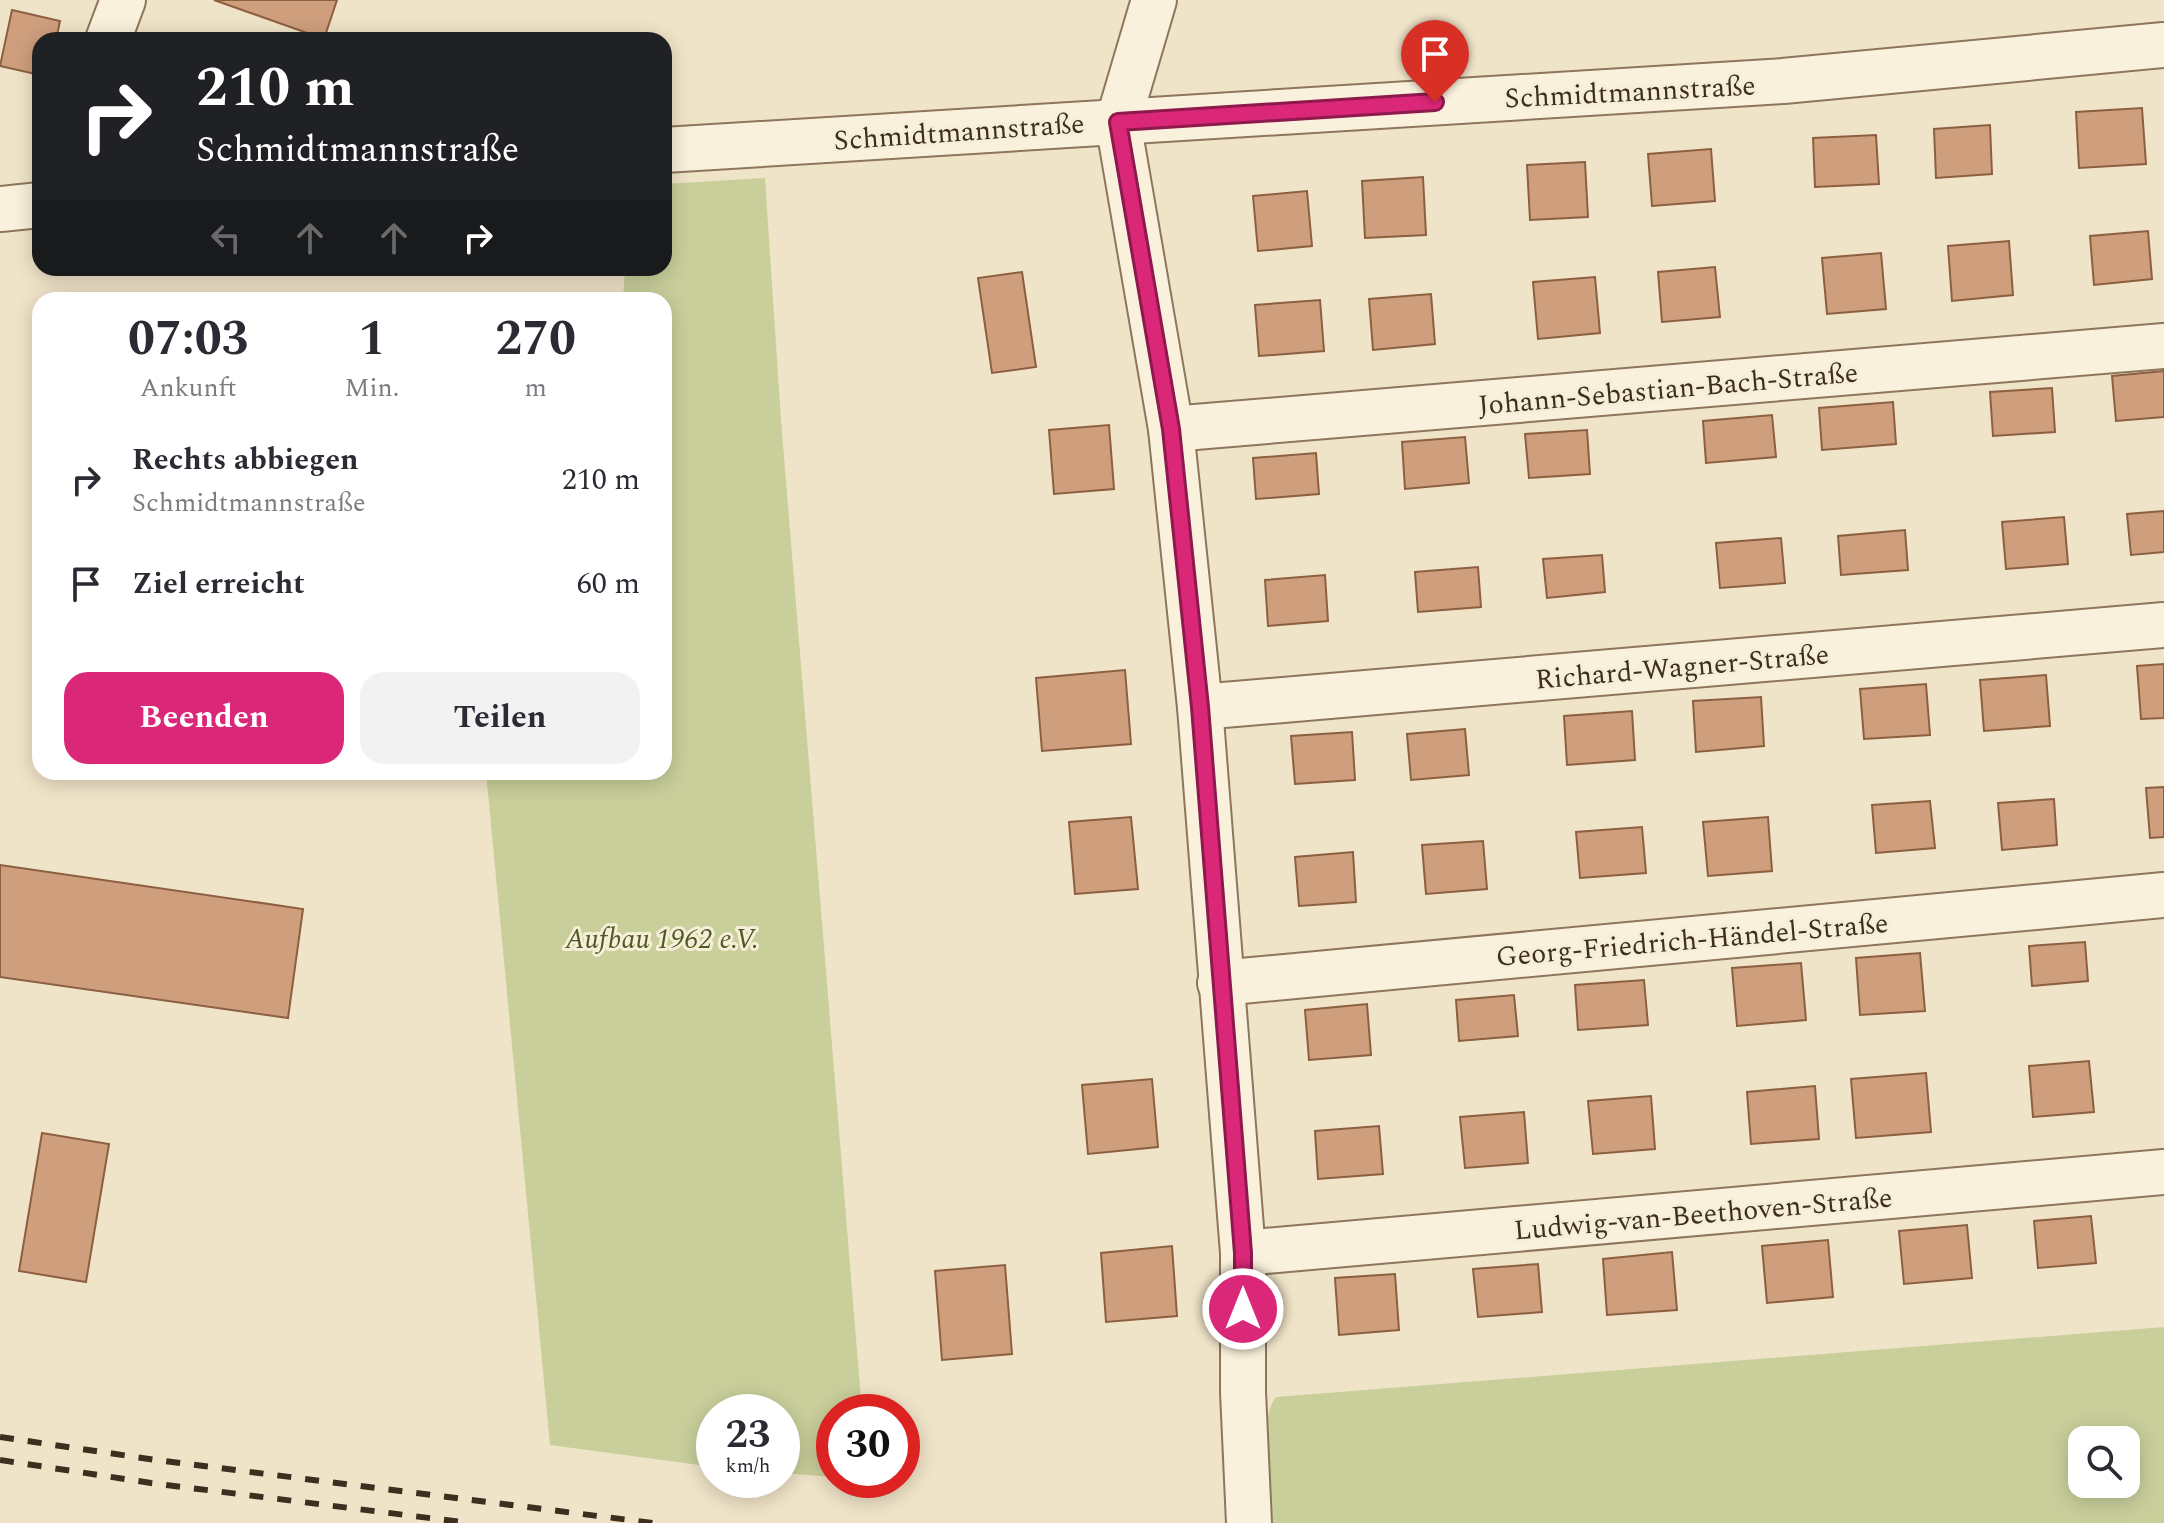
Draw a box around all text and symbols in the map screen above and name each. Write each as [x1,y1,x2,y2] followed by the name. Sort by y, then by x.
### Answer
[1401,20,1469,102] pin
[1413,32,1457,76] icon: arrive
[196,46,355,131] text: 210 m
[64,64,168,168] icon: right
[1503,64,1757,121] street label: Schmidtmannstraße
[832,102,1086,163] street label: Schmidtmannstraße
[196,123,519,178] text: Schmidtmannstraße
[204,216,248,260] icon: left
[288,216,332,260] icon: ahead
[372,216,416,260] icon: ahead
[456,216,500,260] icon: right
[128,303,249,376] text: 07:03
[358,303,385,376] text: 1
[495,303,576,376] text: 270
[1476,351,1860,428] street label: Johann-Sebastian-Bach-Straße
[140,368,237,408] text: Ankunft
[345,368,399,408] text: Min.
[524,368,547,408] text: m
[132,437,359,483] text: Rechts abbiegen
[562,457,640,503] text: 210 m
[64,458,108,502] icon: right
[132,483,365,523] text: Schmidtmannstraße
[132,561,305,607] text: Ziel erreicht
[577,561,640,607] text: 60 m
[64,562,108,606] icon: arrive
[1533,633,1831,702] street label: Richard-Wagner-Straße
[64,672,344,764] button: Beenden
[360,672,640,764] button: Teilen
[1494,902,1890,979] street label: Georg-Friedrich-Händel-Straße
[564,918,759,961] park label: Aufbau 1962 e.V.
[1512,1177,1894,1252] street label: Ludwig-van-Beethoven-Straße
[1201,1267,1285,1351] position arrow
[816,1394,920,1498] speed limit sign: 30
[726,1405,770,1466] text: 23
[2068,1426,2140,1498] map controls
[2068,1426,2140,1498] button: search
[726,1451,771,1481] text: km/h

